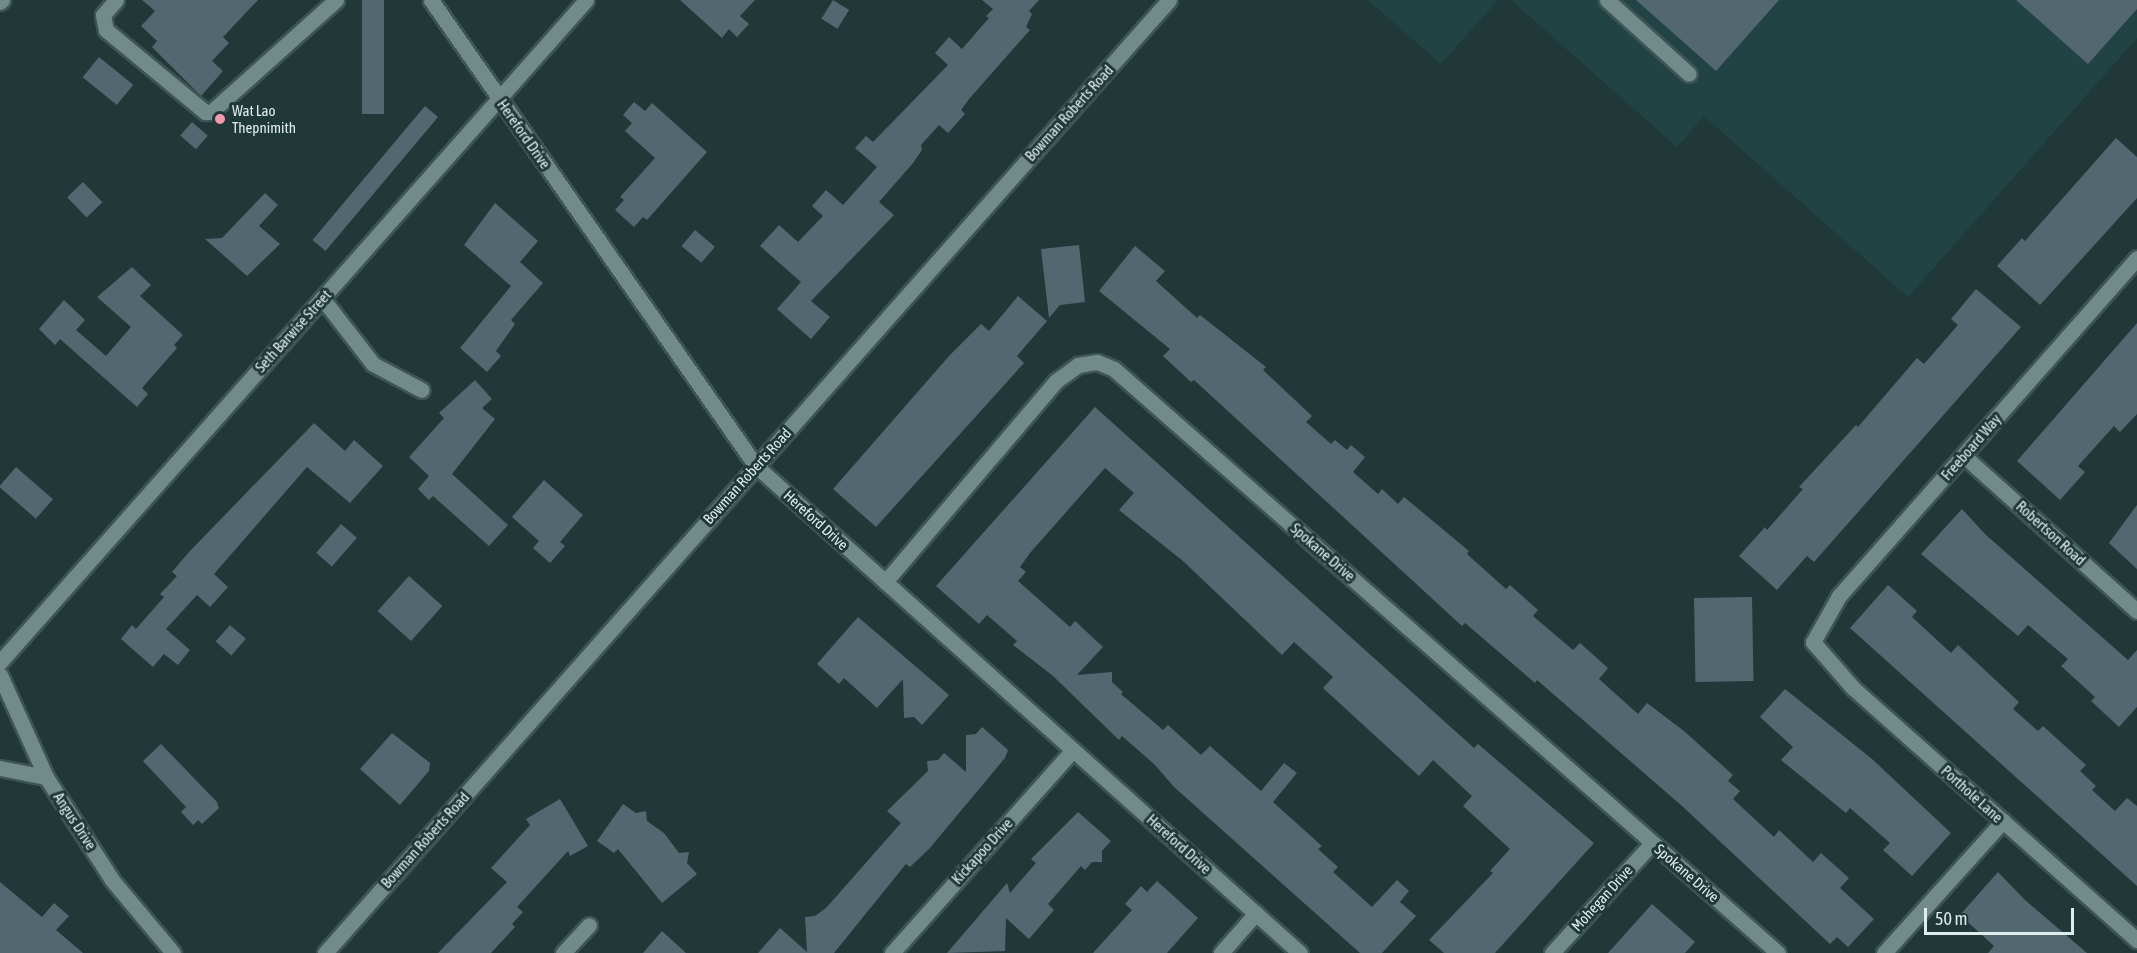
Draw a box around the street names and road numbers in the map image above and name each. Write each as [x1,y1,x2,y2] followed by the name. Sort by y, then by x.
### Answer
[1021,61,1117,165] street label: Bowman Roberts Road
[493,96,555,172] street label: Hereford Drive
[251,286,335,376] street label: Seth Barwise Street
[1937,410,2005,484] street label: Freeboard Way
[699,424,795,528] street label: Bowman Roberts Road
[780,486,852,554] street label: Hereford Drive
[2013,497,2089,569] street label: Robertson Road
[1287,519,1359,585] street label: Spokane Drive
[1937,762,2007,826] street label: Porthole Lane
[377,788,473,892] street label: Bowman Roberts Road
[50,789,100,853] street label: Angus Drive
[1143,810,1215,878] street label: Hereford Drive
[948,814,1016,888] street label: Kickapoo Drive
[1651,840,1723,906] street label: Spokane Drive
[1568,861,1636,935] street label: Mohegan Drive

